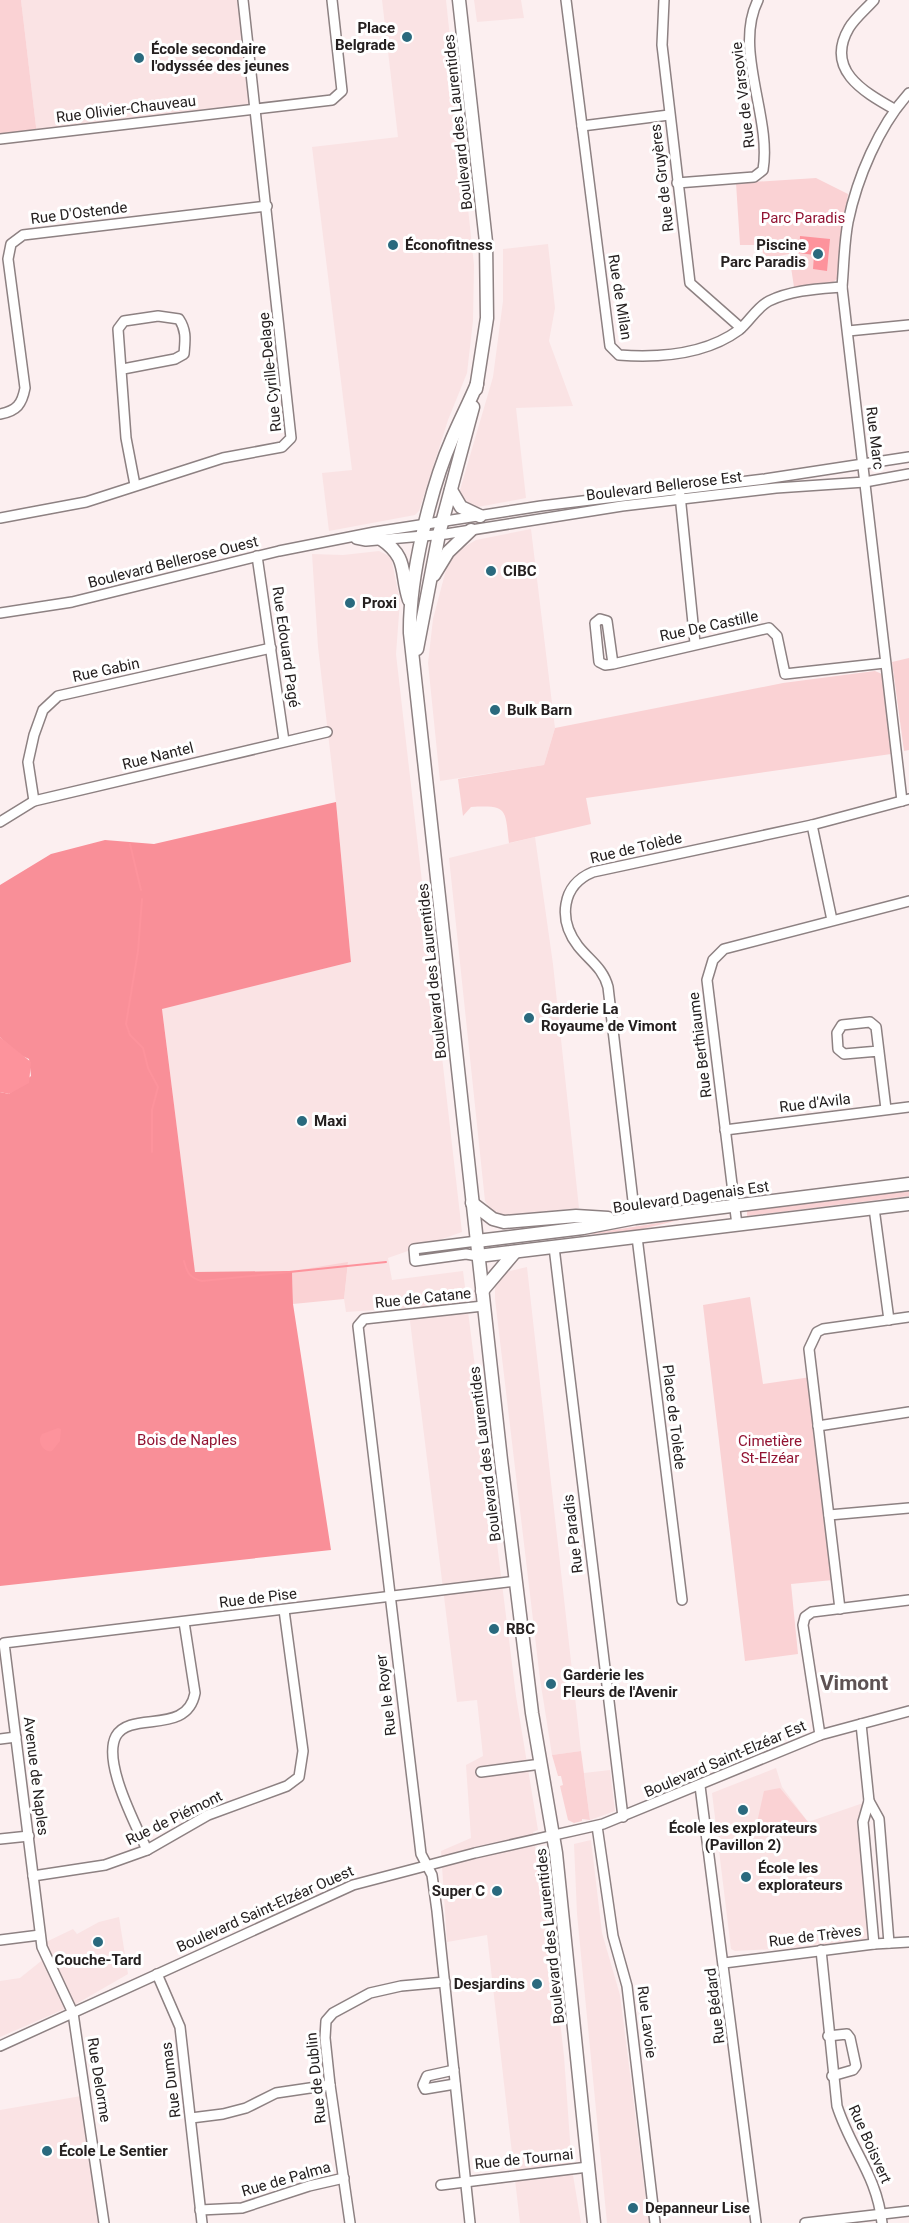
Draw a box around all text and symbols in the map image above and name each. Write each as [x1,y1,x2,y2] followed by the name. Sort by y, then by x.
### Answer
[335,19,395,54] place label: Place Belgrade
[400,30,414,44] marker: Place Belgrade
[440,33,476,211] street label: Boulevard des Laurentides
[151,40,289,75] place label: École secondaire l'odyssée des jeunes
[728,41,758,149] street label: Rue de Varsovie
[132,51,146,65] marker: École secondaire l'odyssée des jeunes
[55,91,197,127] street label: Rue Olivier-Chauveau
[646,123,678,233] street label: Rue de Gruyères
[30,198,128,228] street label: Rue D'Ostende
[761,209,845,227] park label: Parc Paradis
[405,236,493,254] place label: Éconofitness
[720,236,806,271] place label: Piscine Parc Paradis
[386,238,400,252] marker: Éconofitness
[811,247,825,261] marker: Piscine Parc Paradis
[604,253,636,341] street label: Rue de Milan
[255,311,285,433] street label: Rue Cyrille-Delage
[862,406,888,471] street label: Rue Marc
[585,468,743,504] street label: Boulevard Bellerose Est
[86,532,260,592] street label: Boulevard Bellerose Ouest
[503,562,537,580] place label: CIBC
[484,564,498,578] marker: CIBC
[269,585,303,709] street label: Rue Edouard Pagé
[362,594,397,612] place label: Proxi
[343,596,357,610] marker: Proxi
[658,607,760,645] street label: Rue De Castille
[71,654,141,686] street label: Rue Gabin
[507,701,572,719] place label: Bulk Barn
[488,703,502,717] marker: Bulk Barn
[120,738,196,774] street label: Rue Nantel
[588,829,684,867] street label: Rue de Tolède
[414,882,450,1060] street label: Boulevard des Laurentides
[685,991,715,1099] street label: Rue Berthiaume
[541,1000,677,1035] place label: Garderie La Royaume de Vimont
[522,1011,536,1025] marker: Garderie La Royaume de Vimont
[778,1090,852,1116] street label: Rue d'Avila
[314,1112,347,1130] place label: Maxi
[295,1114,309,1128] marker: Maxi
[612,1177,770,1217] street label: Boulevard Dagenais Est
[374,1284,472,1312] street label: Rue de Catane
[659,1364,689,1470] street label: Place de Tolède
[465,1365,505,1543] street label: Boulevard des Laurentides
[137,1431,237,1449] park label: Bois de Naples
[738,1432,802,1467] park label: Cimetière St-Elzéar
[559,1493,587,1575] street label: Rue Paradis
[218,1584,298,1612] street label: Rue de Pise
[506,1620,535,1638] place label: RBC
[487,1622,501,1636] marker: RBC
[372,1653,400,1737] street label: Rue le Royer
[563,1666,678,1701] place label: Garderie les Fleurs de l'Avenir
[820,1671,888,1695] district label: Vimont
[544,1677,558,1691] marker: Garderie les Fleurs de l'Avenir
[20,1716,52,1836] street label: Avenue de Naples
[642,1717,809,1801] street label: Boulevard Saint-Elzéar Est
[123,1787,225,1849] street label: Rue de Piémont
[736,1803,750,1817] marker: École les explorateurs (Pavillon 2)
[669,1819,818,1854] place label: École les explorateurs (Pavillon 2)
[532,1847,568,2025] street label: Boulevard des Laurentides
[758,1859,843,1894] place label: École les explorateurs
[174,1862,356,1956] street label: Boulevard Saint-Elzéar Ouest
[739,1870,753,1884] marker: École les explorateurs
[432,1882,485,1900] place label: Super C
[490,1884,504,1898] marker: Super C
[768,1921,862,1951] street label: Rue de Trèves
[91,1935,105,1949] marker: Couche-Tard
[55,1951,141,1969] place label: Couche-Tard
[701,1967,729,2045] street label: Rue Bédard
[454,1975,525,1993] place label: Desjardins
[530,1977,544,1991] marker: Desjardins
[634,1985,660,2059] street label: Rue Lavoie
[302,2032,330,2124] street label: Rue de Dublin
[83,2036,115,2124] street label: Rue Delorme
[157,2041,185,2119] street label: Rue Dumas
[845,2102,895,2186] street label: Rue Boisvert
[59,2142,168,2160] place label: École Le Sentier
[40,2144,54,2158] marker: École Le Sentier
[474,2145,574,2173] street label: Rue de Tournai
[239,2158,333,2200] street label: Rue de Palma
[645,2199,750,2217] place label: Depanneur Lise
[626,2201,640,2215] marker: Depanneur Lise

